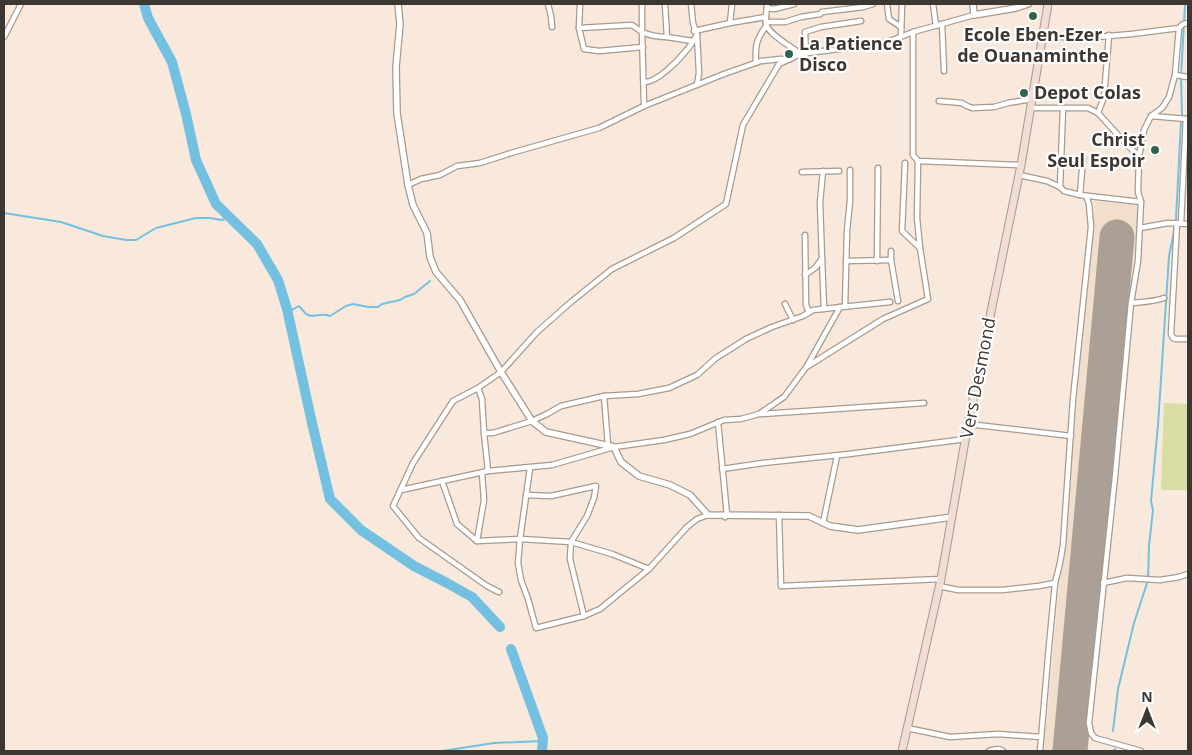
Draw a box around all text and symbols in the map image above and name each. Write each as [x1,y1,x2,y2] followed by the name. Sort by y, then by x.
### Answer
[1027,10,1039,22] marker: Ecole Eben-Ezer de Ouanaminthe
[957,22,1109,67] place label: Ecole Eben-Ezer de Ouanaminthe
[799,31,903,76] place label: La Patience Disco
[783,48,795,60] marker: La Patience Disco
[1034,80,1141,104] place label: Depot Colas
[1018,87,1030,99] marker: Depot Colas
[1047,127,1145,172] place label: Christ Seul Espoir
[1149,144,1161,156] marker: Christ Seul Espoir
[954,315,1001,440] street label: Vers Desmond
[1122,685,1172,735] north arrow
[1141,687,1153,706] text: N

